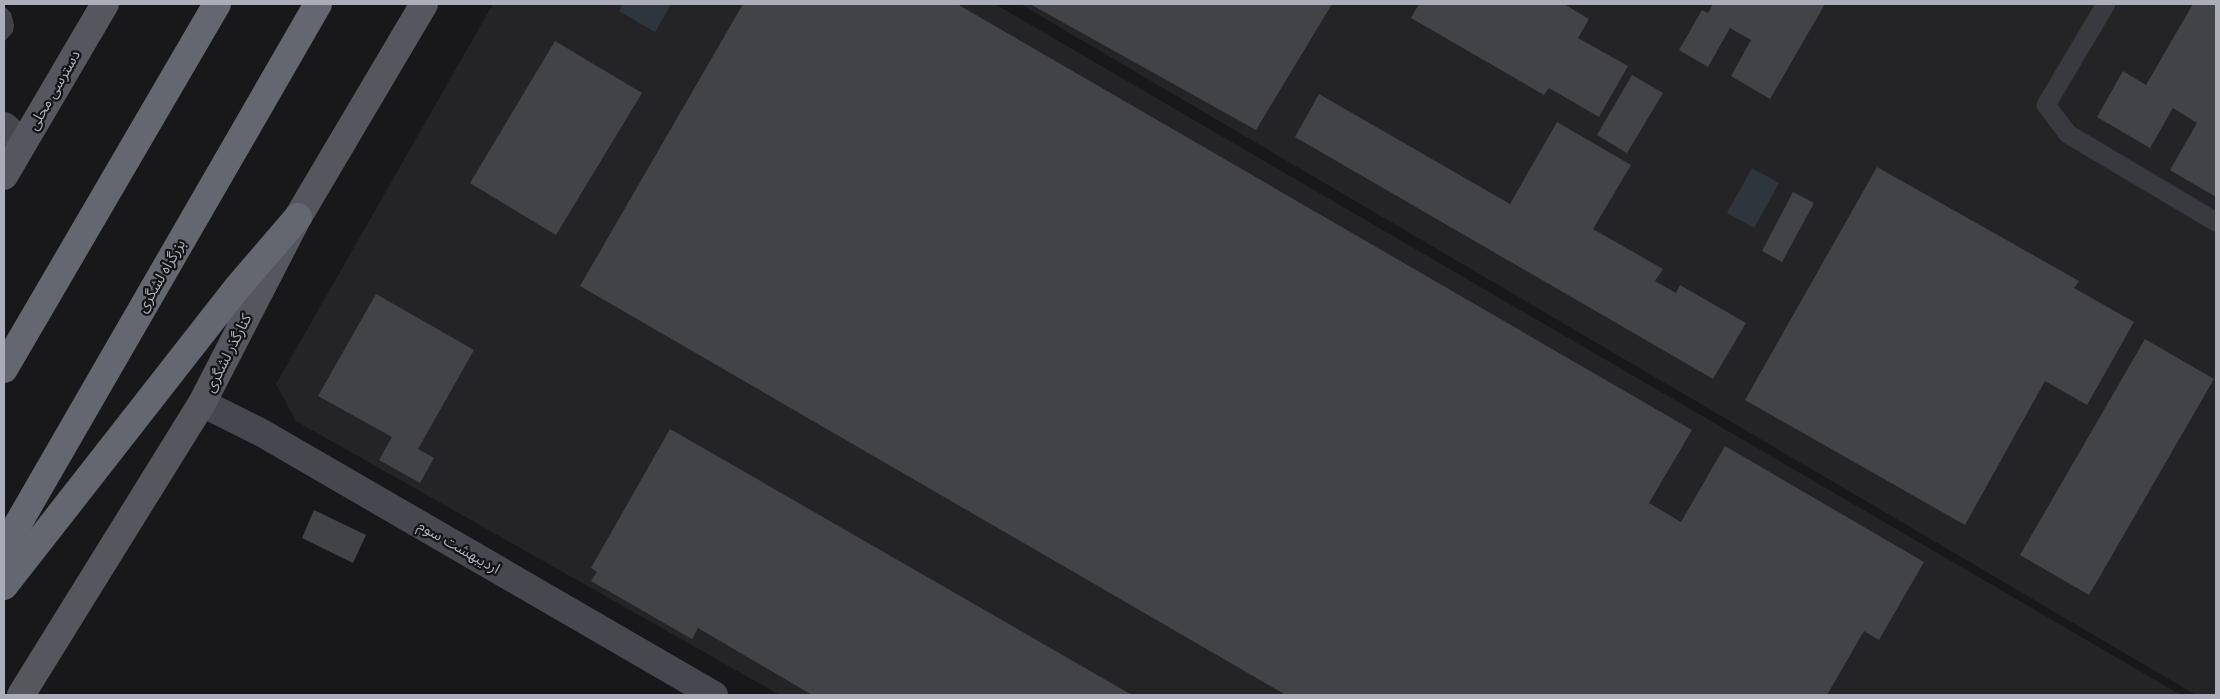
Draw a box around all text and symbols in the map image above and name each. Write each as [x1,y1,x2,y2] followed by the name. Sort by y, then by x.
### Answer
[24,47,84,133] street label: دسترسی محلی
[133,236,189,316] street label: بزرگراه لشگری
[201,310,256,395] street label: کنارگذر لشگری
[414,516,503,580] street label: اردیبهشت سوم

